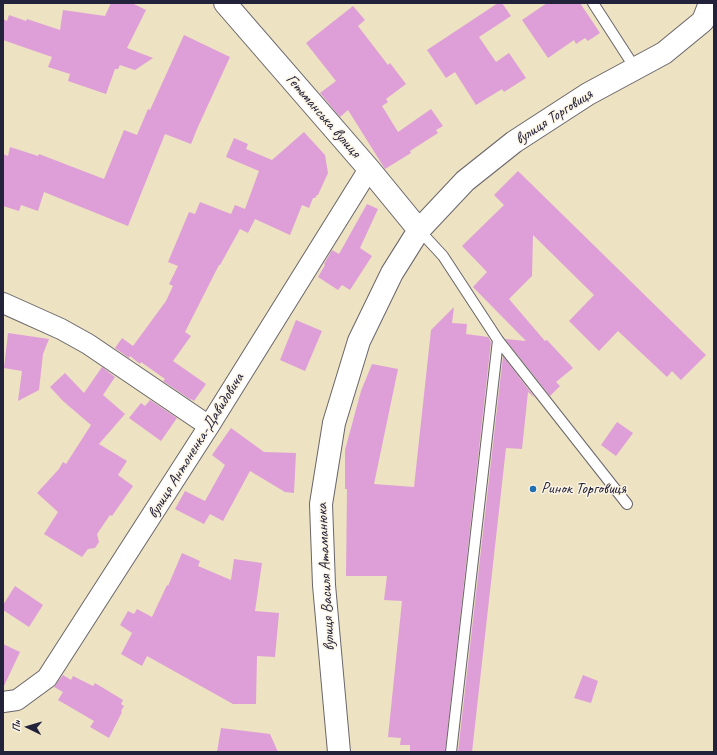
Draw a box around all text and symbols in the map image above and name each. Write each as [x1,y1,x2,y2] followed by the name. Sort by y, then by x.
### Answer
[281,70,365,162] street label: Гетьманська вулиця
[512,85,596,149] street label: вулиця Торговиця
[143,370,249,522] street label: вулиця Антоненка-Давидовича
[541,479,626,499] place label: Ринок Торговиця
[528,484,538,494] marker: Ринок Торговиця
[313,503,339,651] street label: вулиця Василя Атаманюка
[8,707,48,747] north arrow
[9,720,24,732] text: Пн

